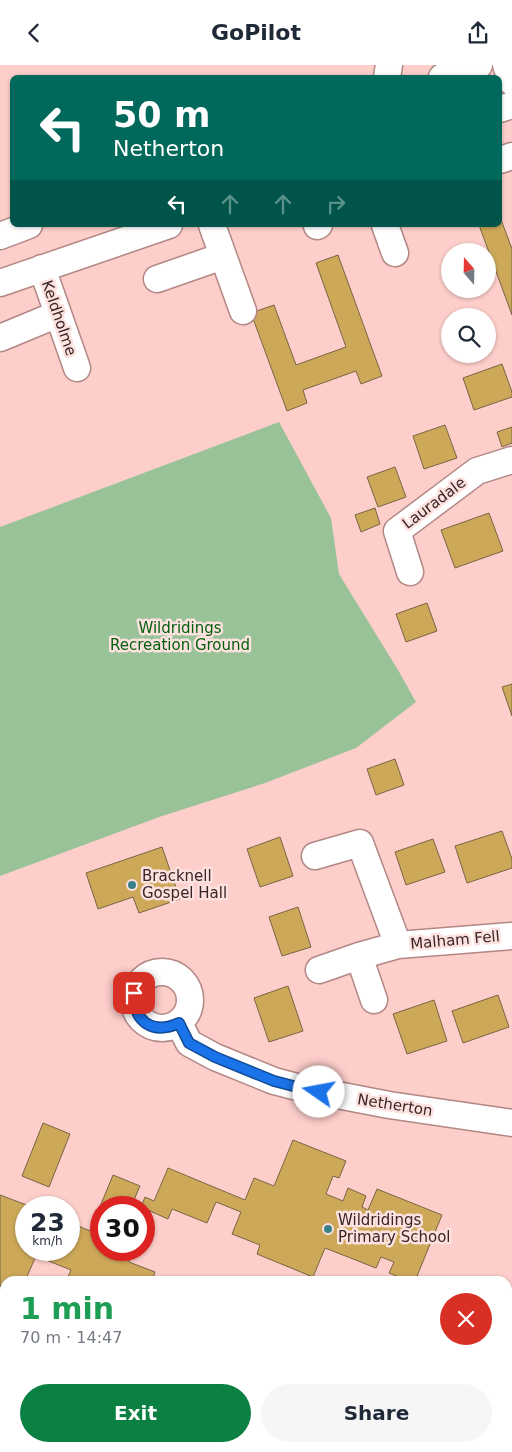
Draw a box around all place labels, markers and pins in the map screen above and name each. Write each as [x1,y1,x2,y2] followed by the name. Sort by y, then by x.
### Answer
[142,867,227,902] place label: Bracknell Gospel Hall
[126,879,138,891] marker: Bracknell Gospel Hall
[113,972,155,1014] pin
[338,1211,451,1246] place label: Wildridings Primary School
[322,1223,334,1235] marker: Wildridings Primary School

